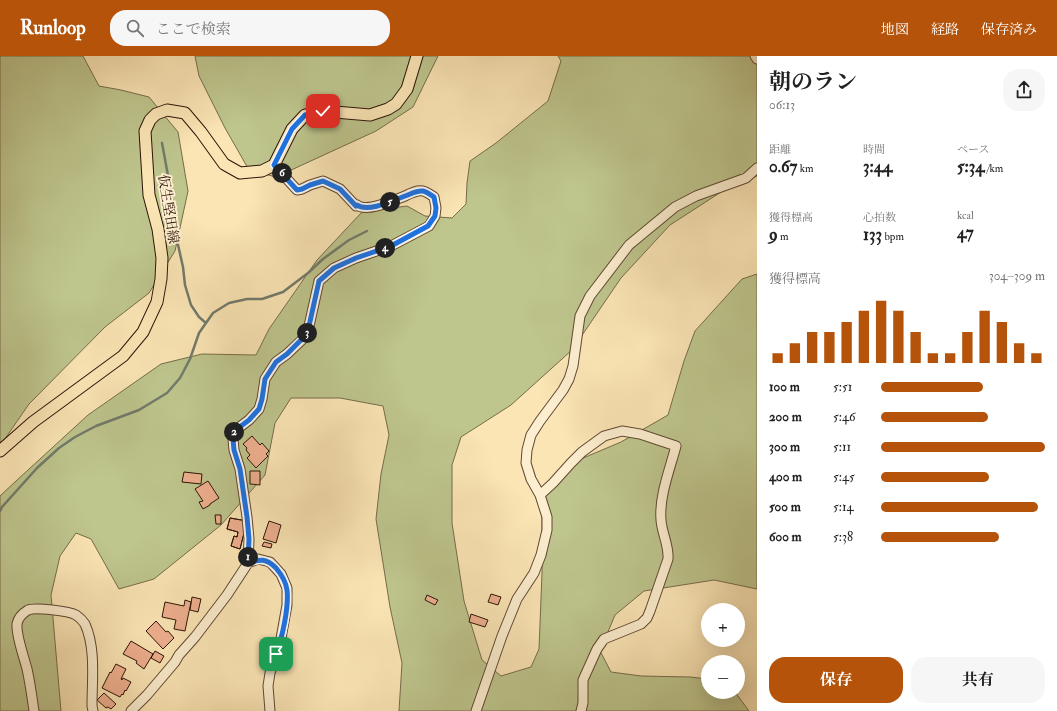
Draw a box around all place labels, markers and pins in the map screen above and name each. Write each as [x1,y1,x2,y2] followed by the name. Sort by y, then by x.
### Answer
[306,94,340,128] pin
[272,163,292,183] pin: 6
[380,192,400,212] pin: 5
[375,238,395,258] pin: 4
[297,323,317,343] pin: 3
[224,422,244,442] pin: 2
[238,547,258,567] pin: 1
[259,637,293,671] pin

